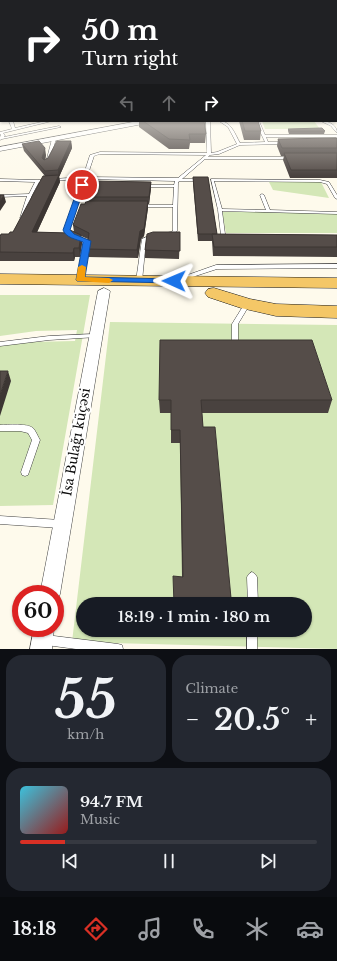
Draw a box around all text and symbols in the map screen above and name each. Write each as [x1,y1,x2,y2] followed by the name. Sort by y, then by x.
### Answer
[82,13,158,48] text: 50 m
[16,16,68,68] icon: right
[82,48,178,70] text: Turn right
[116,92,138,114] icon: left
[158,92,180,114] icon: ahead
[200,92,222,114] icon: right
[65,168,99,202] pin
[71,174,93,196] icon: arrive
[153,260,195,302] position arrow
[58,386,94,497] street label: İsa Bulağı küçəsi
[12,585,64,637] speed limit sign: 60
[118,607,270,626] text: 18:19 · 1 min · 180 m
[55,668,117,732] text: 55
[186,680,238,697] text: Climate
[214,701,290,738] text: 20.5°
[186,706,199,733] text: −
[305,706,317,733] text: +
[67,726,104,743] text: km/h
[80,792,143,811] text: 94.7 FM
[80,811,120,828] text: Music
[59,850,81,872] icon: previous
[158,850,180,872] icon: pause
[257,850,279,872] icon: next
[82,915,110,943] icon: directions
[136,915,164,943] icon: music
[189,915,217,943] icon: phone
[243,915,271,943] icon: climate
[296,915,324,943] icon: car
[13,918,56,940] text: 18:18

